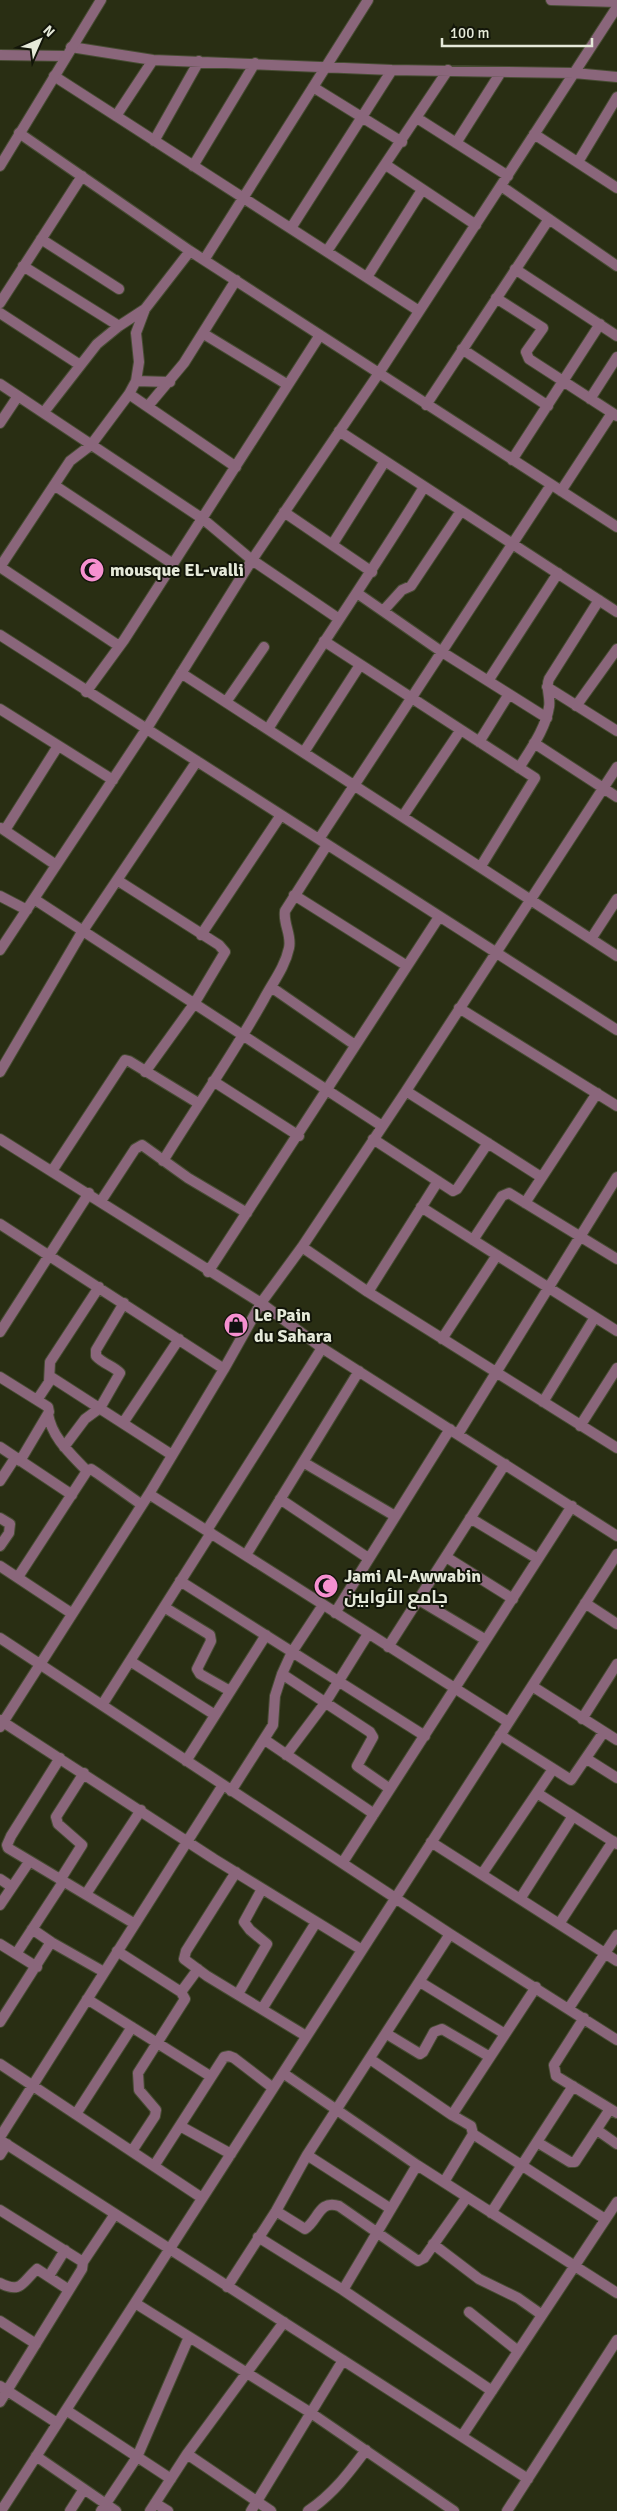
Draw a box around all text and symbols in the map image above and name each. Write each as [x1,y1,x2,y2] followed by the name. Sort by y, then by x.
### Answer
[15,15,65,65] north arrow
[442,15,592,47] scale bar
[39,22,58,41] text: N
[450,24,490,42] text: 100 m
[79,557,105,583] mosque icon: mousque EL-valli
[110,559,244,581] place label: mousque EL-valli
[254,1304,332,1347] place label: Le Pain du Sahara
[223,1312,249,1338] shop icon: Le Pain du Sahara
[344,1565,481,1609] place label: Jami Al-Awwabin جامع الأوابين
[313,1573,339,1599] mosque icon: Jami Al-Awwabin جامع الأوابين

